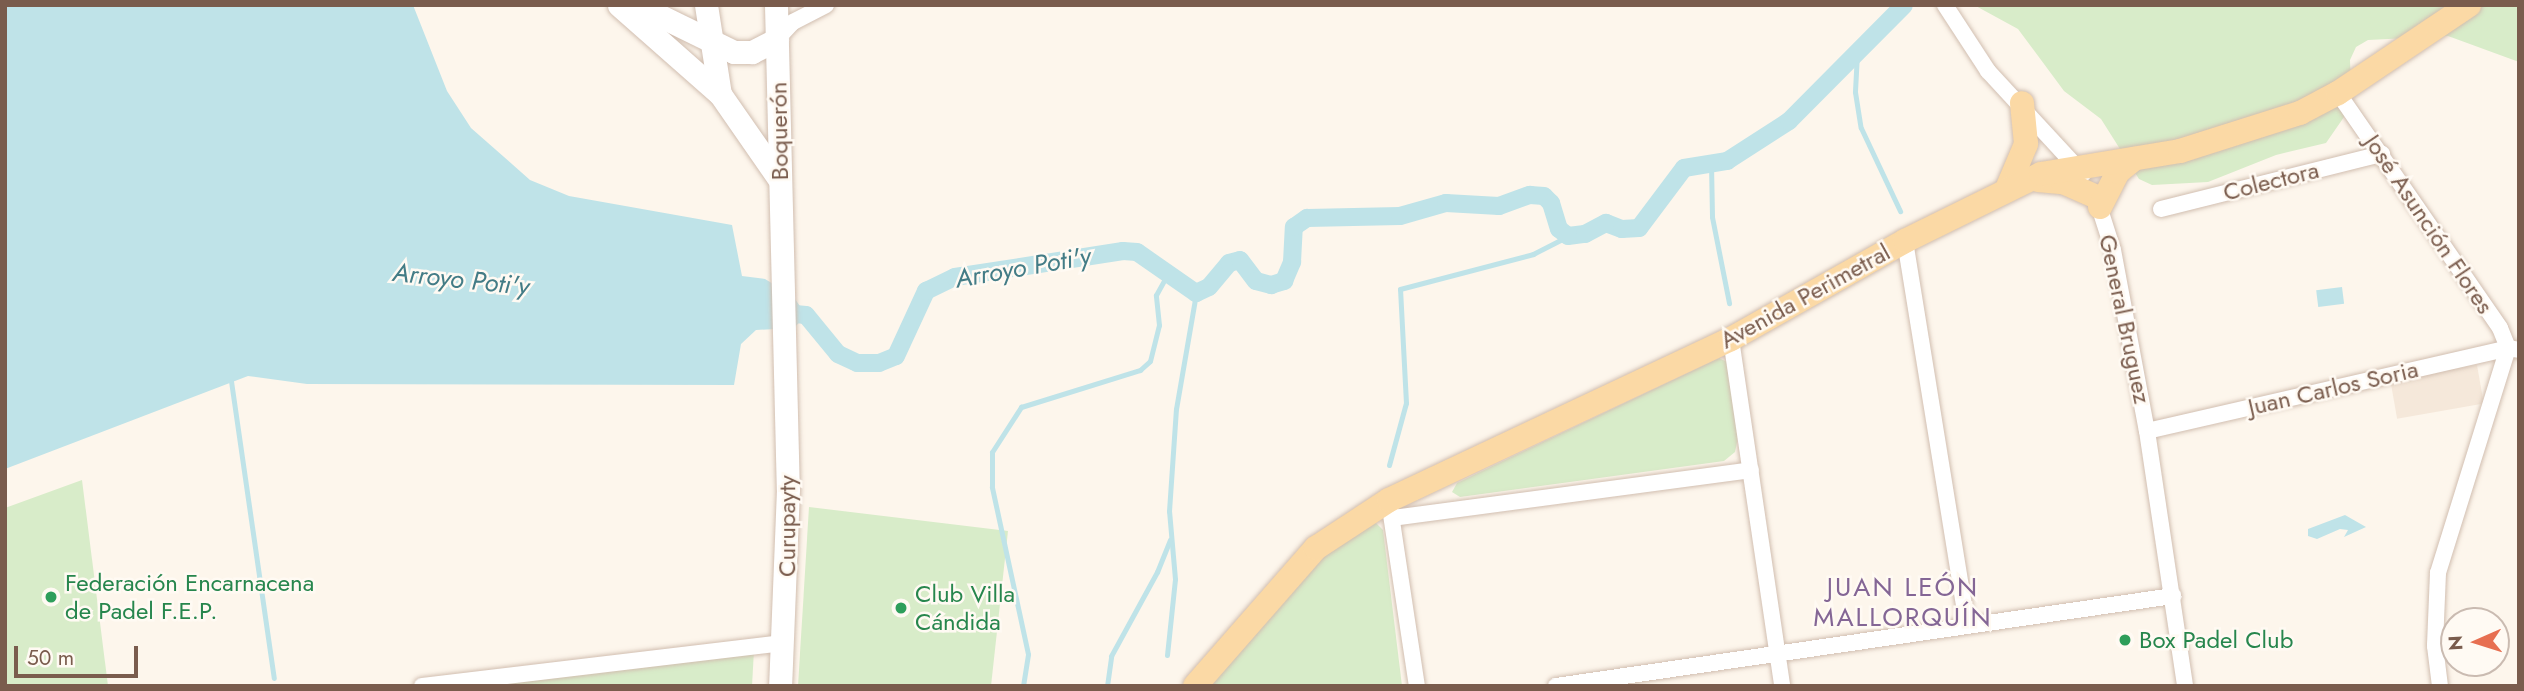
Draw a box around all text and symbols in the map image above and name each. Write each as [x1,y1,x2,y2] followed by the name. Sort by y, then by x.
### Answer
[764,81,794,181] street label: Boquerón
[2358,129,2500,319] street label: José Asunción Flores
[2220,155,2322,207] street label: Colectora
[2093,232,2157,406] street label: General Bruguez
[1715,237,1895,355] street label: Avenida Perimetral
[953,241,1093,295] water label: Arroyo Poti'y
[391,257,531,303] water label: Arroyo Poti'y
[2245,354,2421,422] street label: Juan Carlos Soria
[773,475,801,577] street label: Curupayty
[65,569,314,625] place label: Federación Encarnacena de Padel F.E.P.
[1815,572,1991,634] district label: JUAN LEÓN MALLORQUÍN
[915,580,1015,636] place label: Club Villa Cándida
[43,589,59,605] marker: Federación Encarnacena de Padel F.E.P.
[893,600,909,616] marker: Club Villa Cándida
[2440,607,2510,677] north arrow
[2139,626,2293,654] place label: Box Padel Club
[18,632,142,676] scale bar
[2117,632,2133,648] marker: Box Padel Club
[2442,635,2469,651] text: N
[27,643,74,673] text: 50 m

